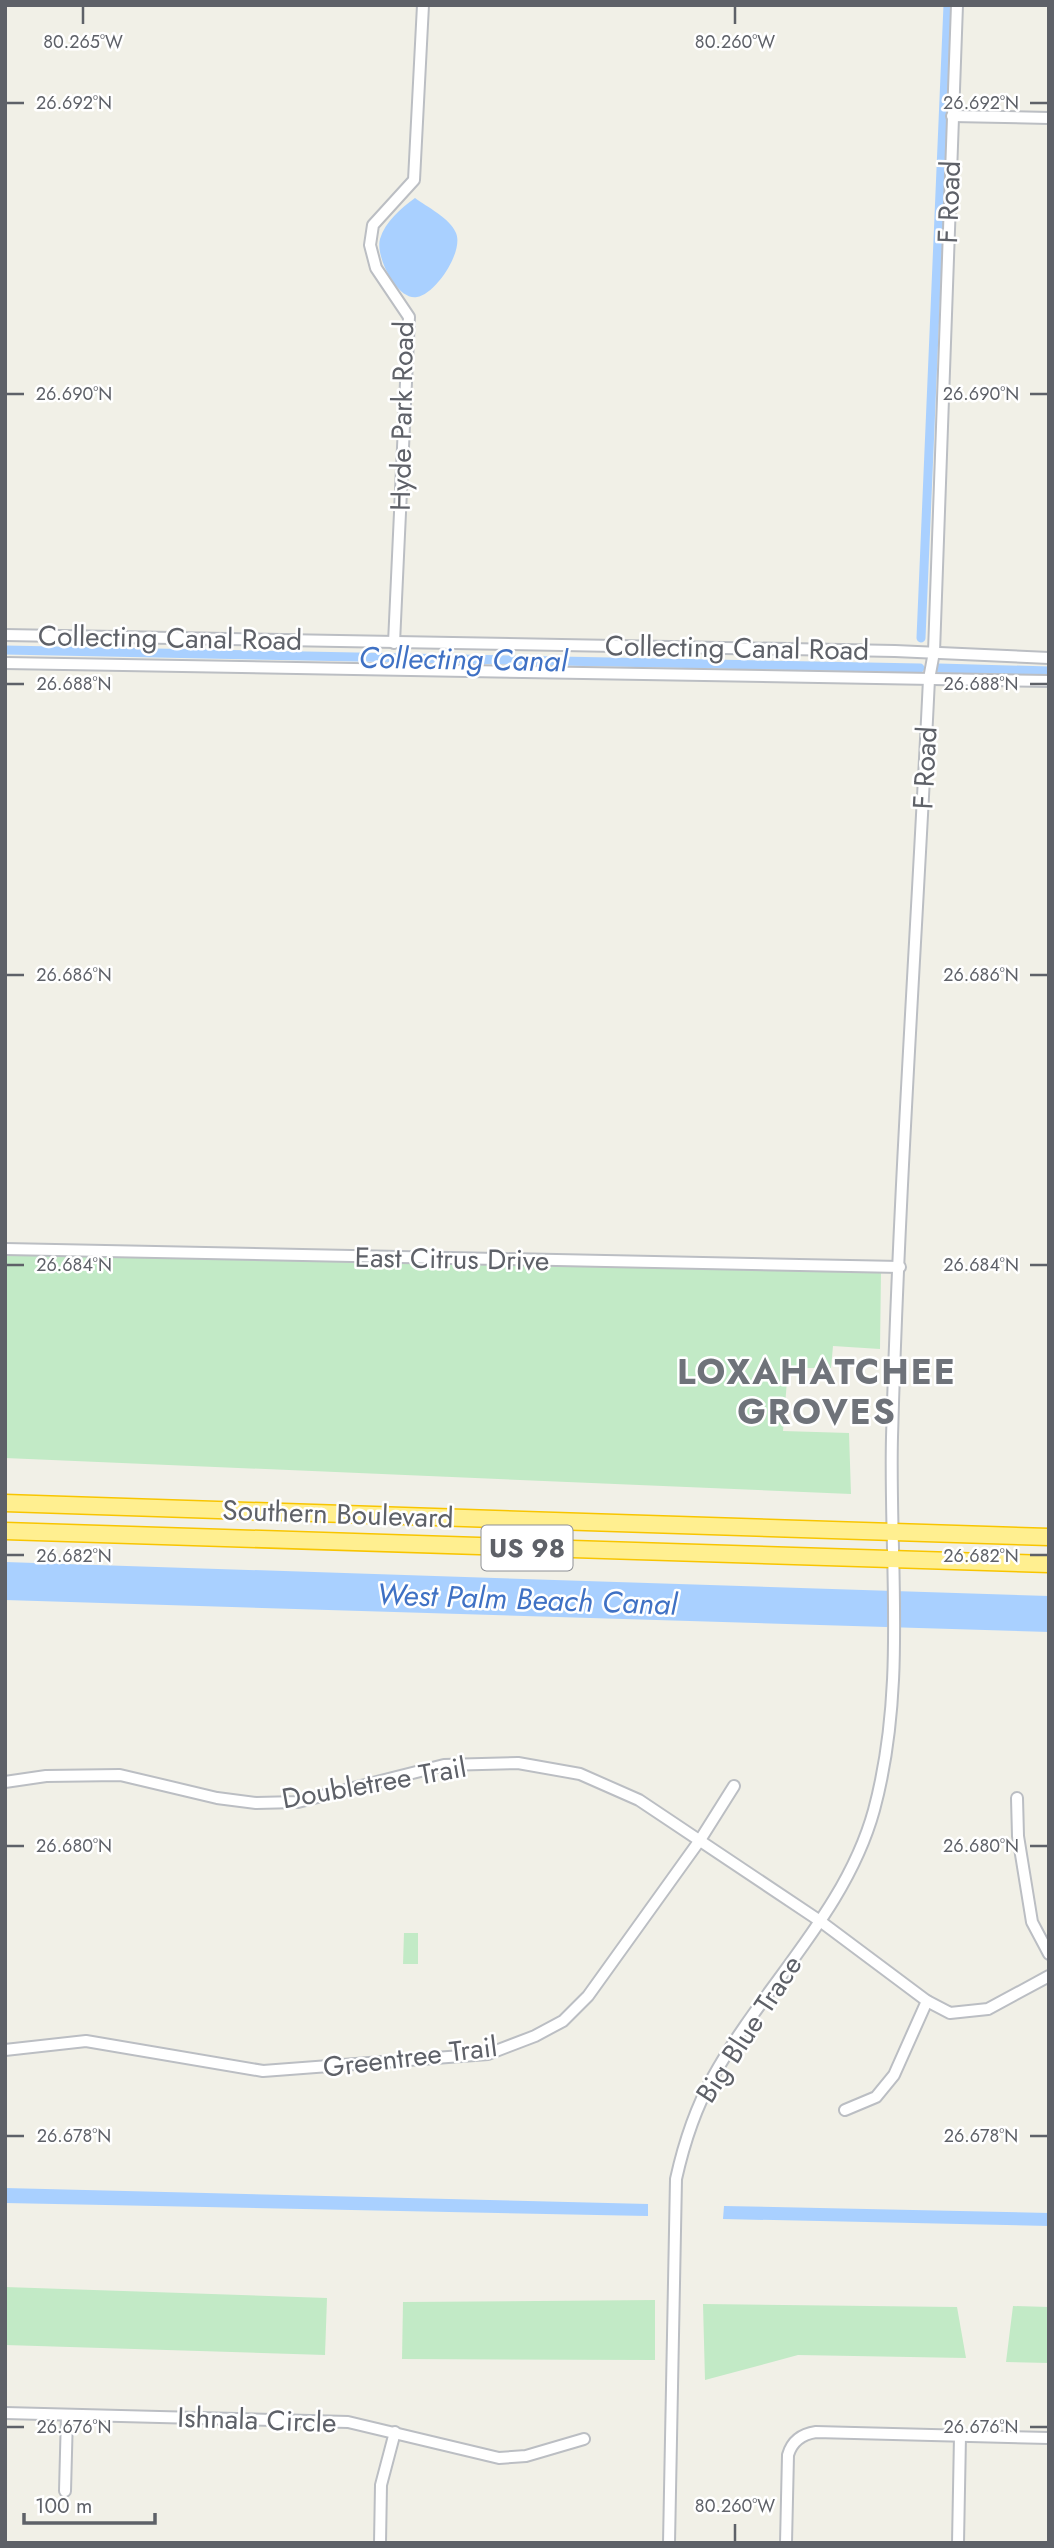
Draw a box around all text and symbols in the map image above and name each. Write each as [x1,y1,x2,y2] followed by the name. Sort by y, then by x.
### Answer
[43,29,123,55] text: 80.265°W
[695,29,775,55] text: 80.260°W
[36,90,112,116] text: 26.692°N
[943,90,1019,116] text: 26.692°N
[927,160,971,244] street label: F Road
[380,321,424,511] street label: Hyde Park Road
[36,381,112,407] text: 26.690°N
[943,381,1019,407] text: 26.690°N
[38,615,302,661] street label: Collecting Canal Road
[605,625,869,671] street label: Collecting Canal Road
[358,636,569,682] water label: Collecting Canal
[37,671,112,697] text: 26.688°N
[944,671,1019,697] text: 26.688°N
[902,726,948,810] street label: F Road
[36,962,112,988] text: 26.686°N
[943,962,1019,988] text: 26.686°N
[354,1237,550,1281] street label: East Citrus Drive
[36,1252,112,1278] text: 26.684°N
[943,1252,1019,1278] text: 26.684°N
[677,1347,957,1437] district label: LOXAHATCHEE GROVES
[222,1489,454,1539] street label: Southern Boulevard
[482,1526,572,1570] road number: US 98
[36,1543,112,1569] text: 26.682°N
[943,1543,1019,1569] text: 26.682°N
[376,1572,679,1626] water label: West Palm Beach Canal
[279,1747,469,1819] street label: Doubletree Trail
[36,1833,112,1859] text: 26.680°N
[943,1833,1019,1859] text: 26.680°N
[686,1947,812,2111] street label: Big Blue Trace
[321,2026,499,2088] street label: Greentree Trail
[37,2123,111,2149] text: 26.678°N
[944,2123,1018,2149] text: 26.678°N
[177,2397,337,2443] street label: Ishnala Circle
[36,2414,112,2440] text: 26.676°N
[943,2414,1019,2440] text: 26.676°N
[24,2482,156,2526] scale bar
[35,2491,92,2521] text: 100 m
[695,2493,775,2519] text: 80.260°W

